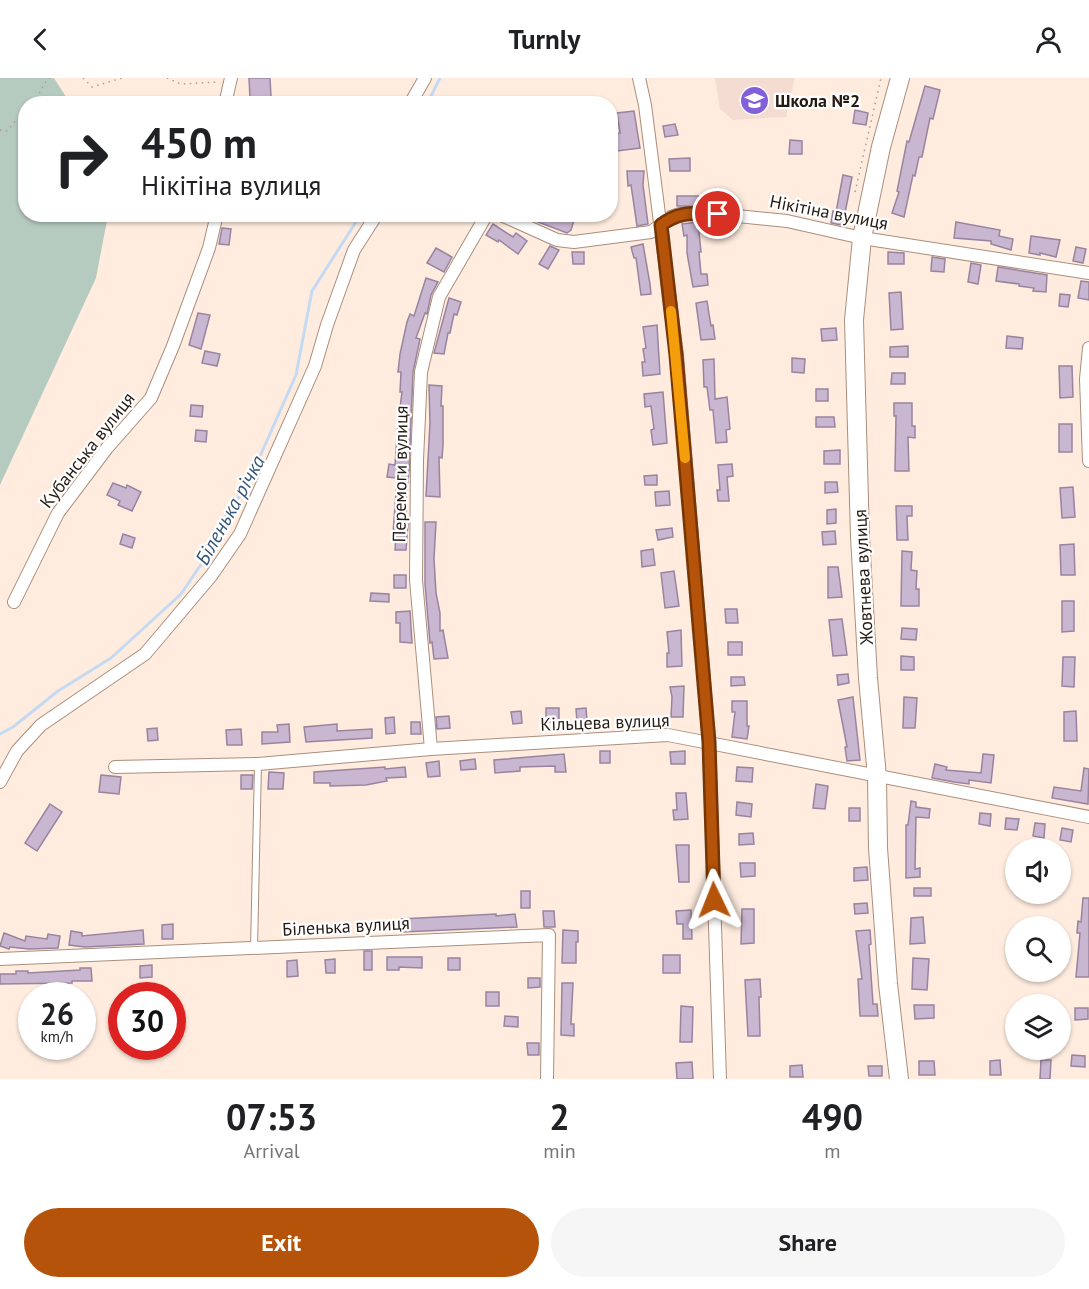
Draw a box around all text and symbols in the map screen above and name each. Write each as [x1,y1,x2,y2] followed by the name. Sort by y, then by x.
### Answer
[508,22,581,56] text: Turnly
[24,23,57,56] icon: back
[1032,23,1065,56] icon: person
[738,84,770,116] school or university icon: Школа №2
[775,89,860,112] place label: Школа №2
[141,115,257,170] text: 450 m
[42,120,120,198] icon: right
[141,168,321,202] text: Нікітіна вулиця
[692,188,743,239] pin
[768,189,890,235] street label: Нікітіна вулиця
[701,197,734,230] icon: arrive
[35,387,139,513] street label: Кубанська вулиця
[387,405,413,543] street label: Перемоги вулиця
[189,450,271,569] water label: Біленька річка
[848,509,878,646] street label: Жовтнева вулиця
[540,708,670,736] street label: Кільцева вулиця
[1005,838,1071,1060] map controls
[1005,838,1071,904] button: sound
[682,868,746,932] position arrow
[282,911,410,941] street label: Біленька вулиця
[1005,916,1071,982] button: search
[108,982,186,1060] speed limit sign: 30
[40,994,74,1033] text: 26
[1005,994,1071,1060] button: layers
[41,1027,73,1046] text: km/h
[226,1093,317,1140] text: 07:53
[549,1093,570,1140] text: 2
[802,1093,863,1140] text: 490
[244,1138,300,1164] text: Arrival
[543,1138,576,1164] text: min
[824,1138,841,1164] text: m
[24,1208,539,1277] button: Exit
[551,1208,1065,1277] button: Share

